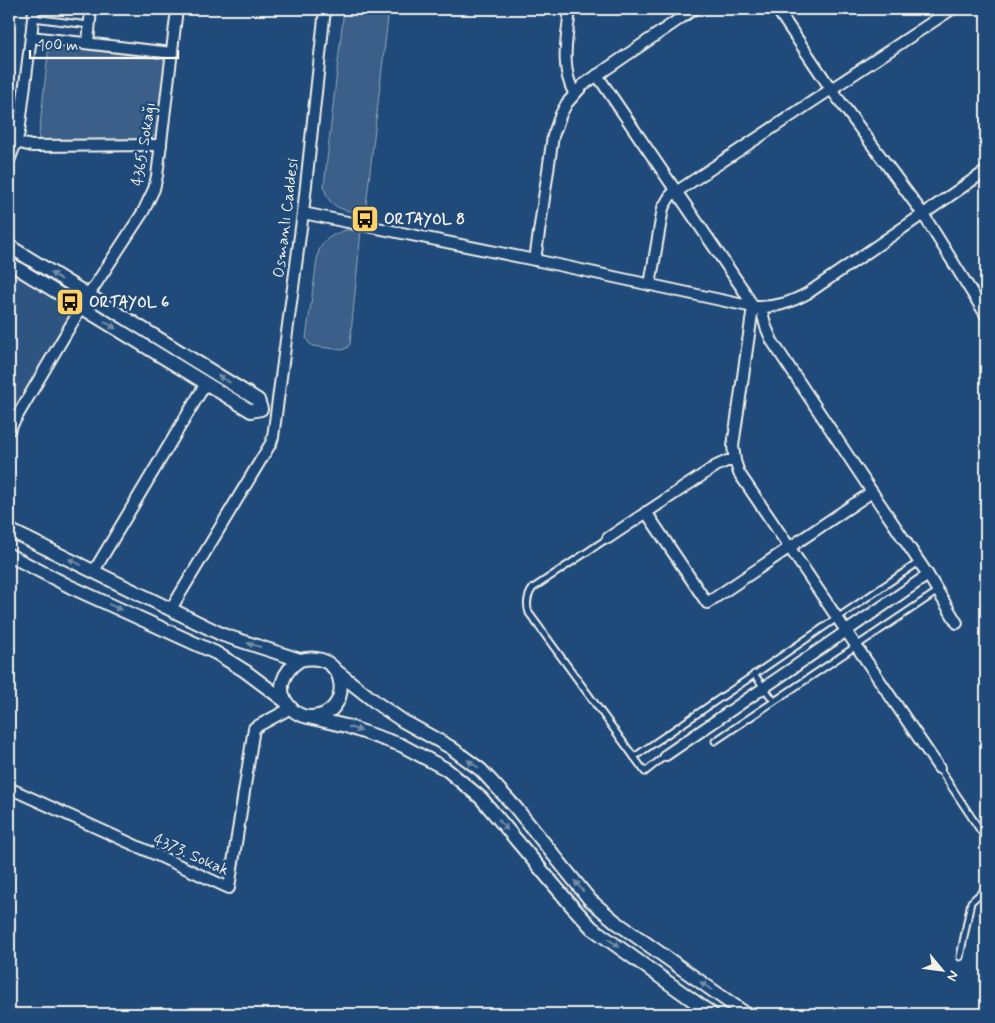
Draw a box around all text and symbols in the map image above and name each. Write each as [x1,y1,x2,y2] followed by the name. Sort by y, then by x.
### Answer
[30,28,178,60] scale bar
[38,36,78,56] text: 100 m
[127,100,161,188] street label: 4365. Sokağı
[268,157,304,279] street label: Osmanlı Caddesi
[350,204,380,234] bus stop icon: ORTAYOL 8
[384,209,465,230] place label: ORTAYOL 8
[50,271,63,280] one-way arrow
[55,287,85,317] bus stop icon: ORTAYOL 6
[89,292,169,313] place label: ORTAYOL 6
[103,320,116,330] one-way arrow
[218,375,231,384] one-way arrow
[68,558,82,566] one-way arrow
[108,603,122,611] one-way arrow
[246,641,261,649] one-way arrow
[348,726,363,734] one-way arrow
[466,759,479,769] one-way arrow
[498,818,509,831] one-way arrow
[150,829,232,881] street label: 4373. Sokak
[574,880,585,893] one-way arrow
[607,938,620,948] one-way arrow
[918,946,968,996] north arrow
[942,967,963,984] text: N
[700,981,713,991] one-way arrow

